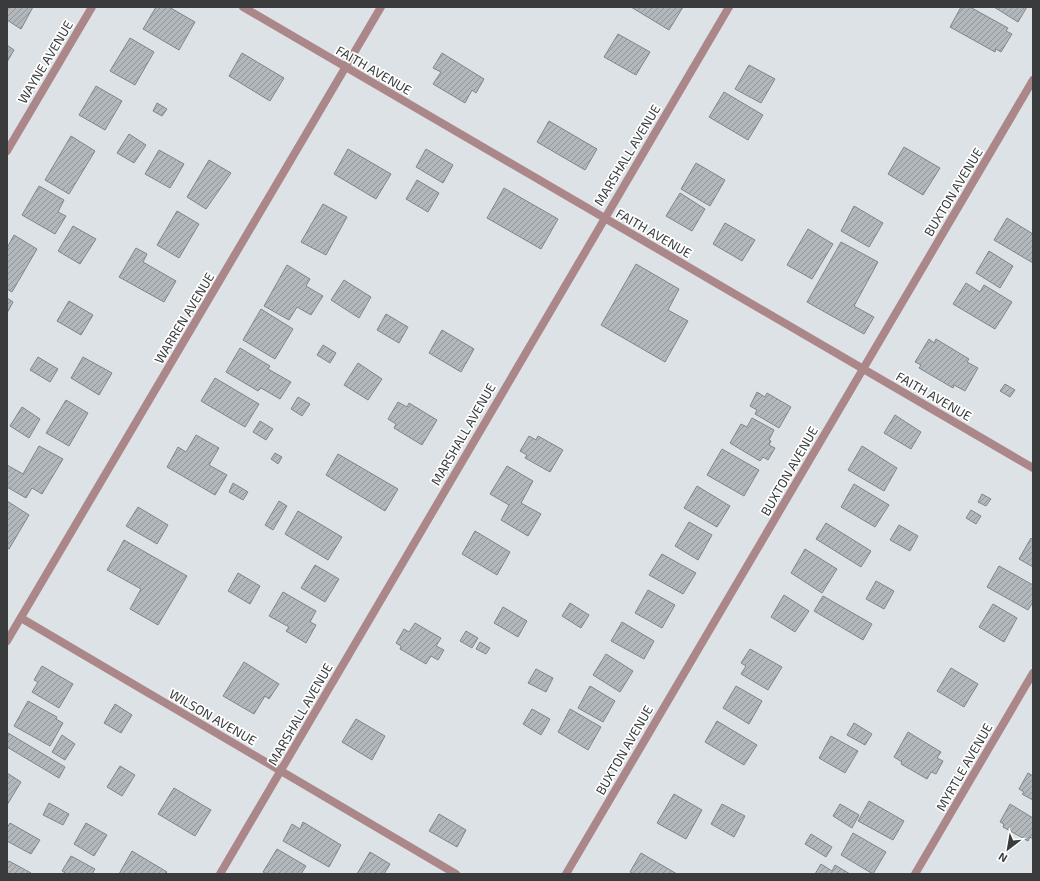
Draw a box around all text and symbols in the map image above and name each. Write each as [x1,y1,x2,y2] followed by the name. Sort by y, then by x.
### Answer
[14,18,76,106] street label: WAYNE AVENUE
[333,42,415,98] street label: FAITH AVENUE
[590,102,664,208] street label: MARSHALL AVENUE
[920,145,986,239] street label: BUXTON AVENUE
[613,205,695,261] street label: FAITH AVENUE
[151,270,217,366] street label: WARREN AVENUE
[893,368,975,424] street label: FAITH AVENUE
[427,380,499,488] street label: MARSHALL AVENUE
[757,424,821,518] street label: BUXTON AVENUE
[264,660,336,768] street label: MARSHALL AVENUE
[167,686,259,748] street label: WILSON AVENUE
[592,703,656,797] street label: BUXTON AVENUE
[932,720,996,814] street label: MYRTLE AVENUE
[988,829,1028,869] north arrow
[996,850,1009,866] text: N

